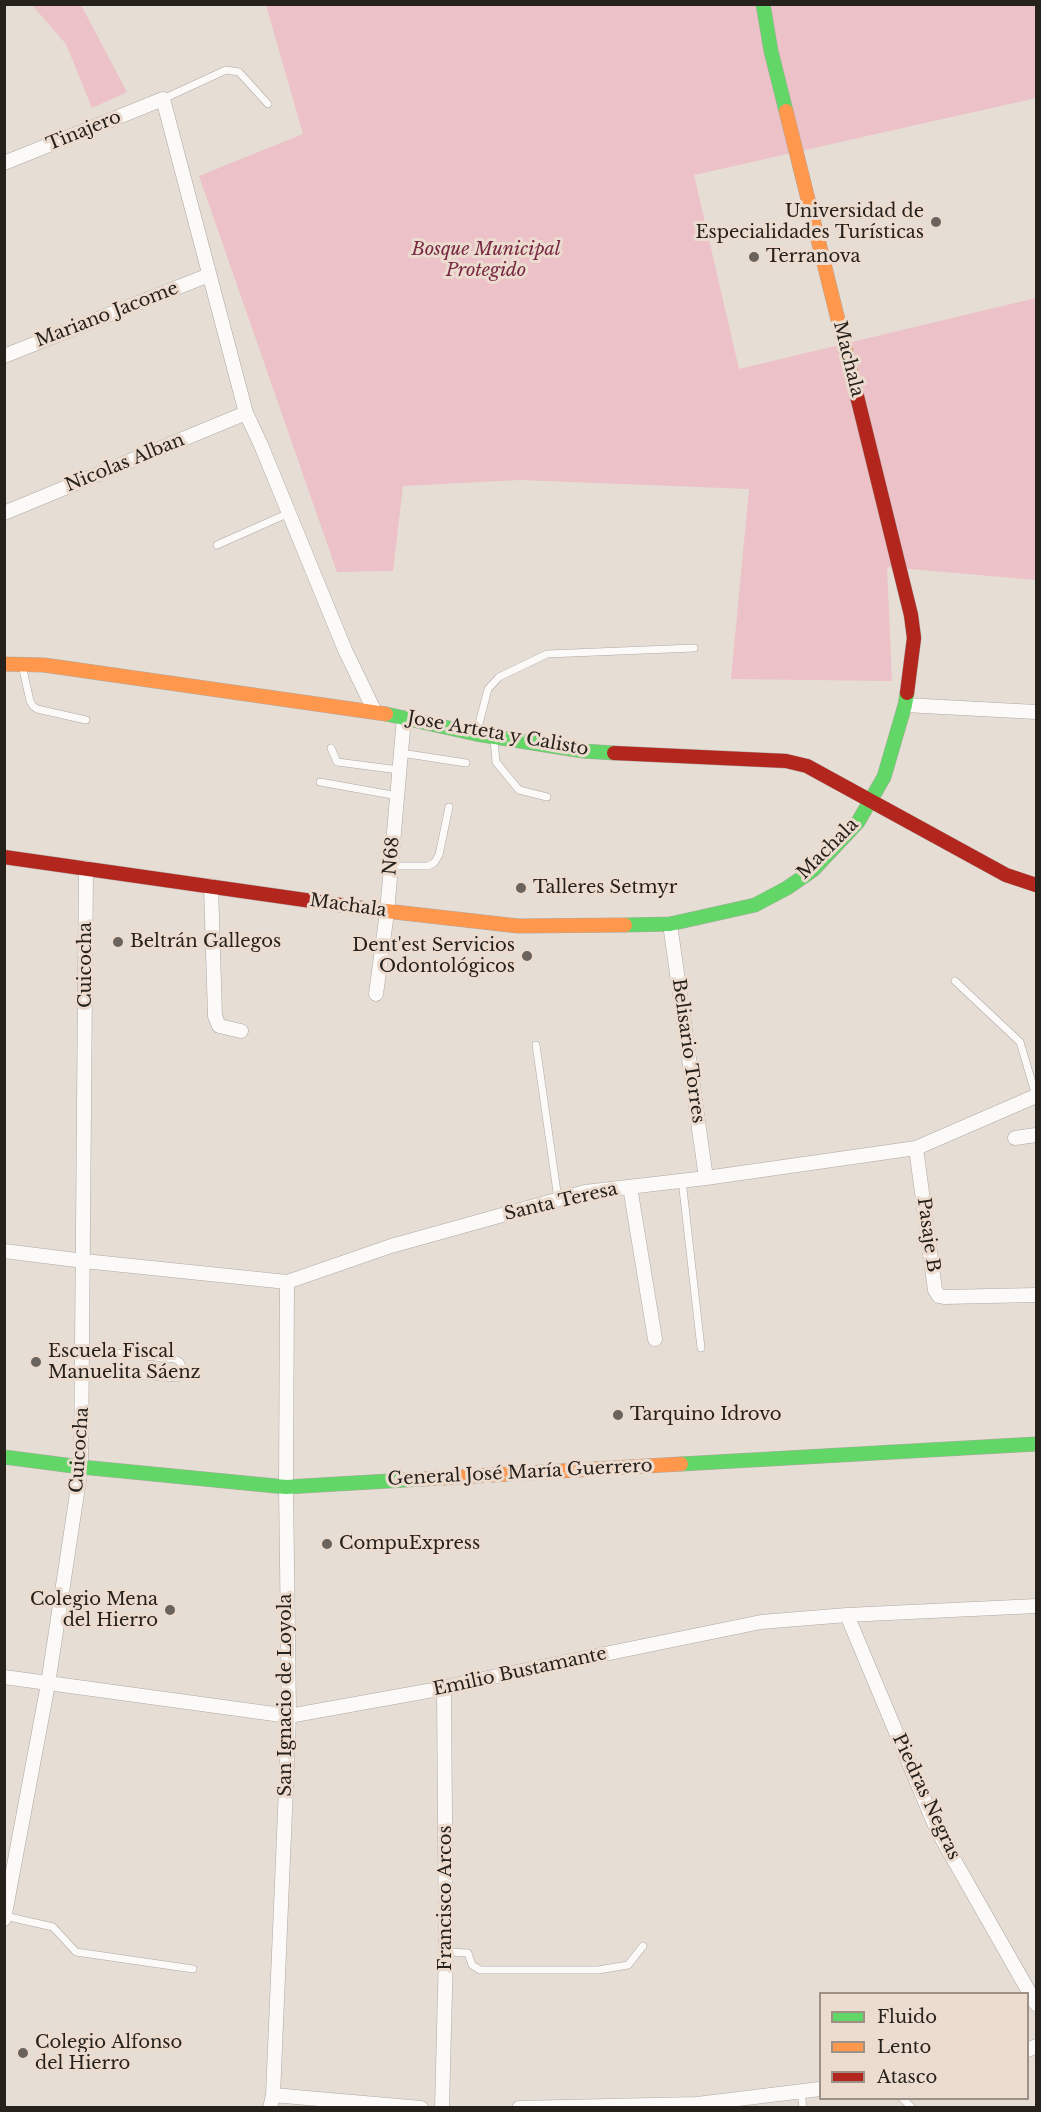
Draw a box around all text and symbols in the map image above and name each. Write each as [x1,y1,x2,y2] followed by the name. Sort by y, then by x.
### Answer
[44,106,124,156] street label: Tinajero
[695,201,924,244] place label: Universidad de Especialidades Turísticas
[929,215,943,229] marker: Universidad de Especialidades Turísticas
[412,239,560,282] park label: Bosque Municipal Protegido
[766,246,861,268] place label: Terranova
[747,250,761,264] marker: Terranova
[33,278,181,352] street label: Mariano Jacome
[828,319,868,399] street label: Machala
[62,429,188,497] street label: Nicolas Alban
[406,707,590,761] street label: Jose Arteta y Calisto
[793,814,863,884] street label: Machala
[380,836,404,876] street label: N68
[533,877,677,899] place label: Talleres Setmyr
[514,881,528,895] marker: Talleres Setmyr
[308,890,388,922] street label: Machala
[75,922,97,1008] street label: Cuicocha
[130,931,281,953] place label: Beltrán Gallegos
[111,935,125,949] marker: Beltrán Gallegos
[352,935,515,978] place label: Dent'est Servicios Odontológicos
[520,949,534,963] marker: Dent'est Servicios Odontológicos
[667,977,709,1125] street label: Belisario Torres
[502,1178,620,1226] street label: Santa Teresa
[912,1196,944,1274] street label: Pasaje B
[48,1341,201,1384] place label: Escuela Fiscal Manuelita Sáenz
[29,1355,43,1369] marker: Escuela Fiscal Manuelita Sáenz
[630,1404,782,1426] place label: Tarquino Idrovo
[66,1406,94,1494] street label: Cuicocha
[611,1408,625,1422] marker: Tarquino Idrovo
[387,1455,653,1491] street label: General José María Guerrero
[339,1533,480,1555] place label: CompuExpress
[320,1537,334,1551] marker: CompuExpress
[30,1589,158,1632] place label: Colegio Mena del Hierro
[275,1594,297,1796] street label: San Ignacio de Loyola
[163,1603,177,1617] marker: Colegio Mena del Hierro
[431,1643,609,1701] street label: Emilio Bustamante
[887,1731,965,1863] street label: Piedras Negras
[435,1825,457,1971] street label: Francisco Arcos
[819,1992,1029,2100] legend
[877,2006,937,2028] text: Fluido
[35,2032,182,2074] place label: Colegio Alfonso del Hierro
[877,2036,931,2058] text: Lento
[16,2046,30,2060] marker: Colegio Alfonso del Hierro
[877,2066,937,2088] text: Atasco

